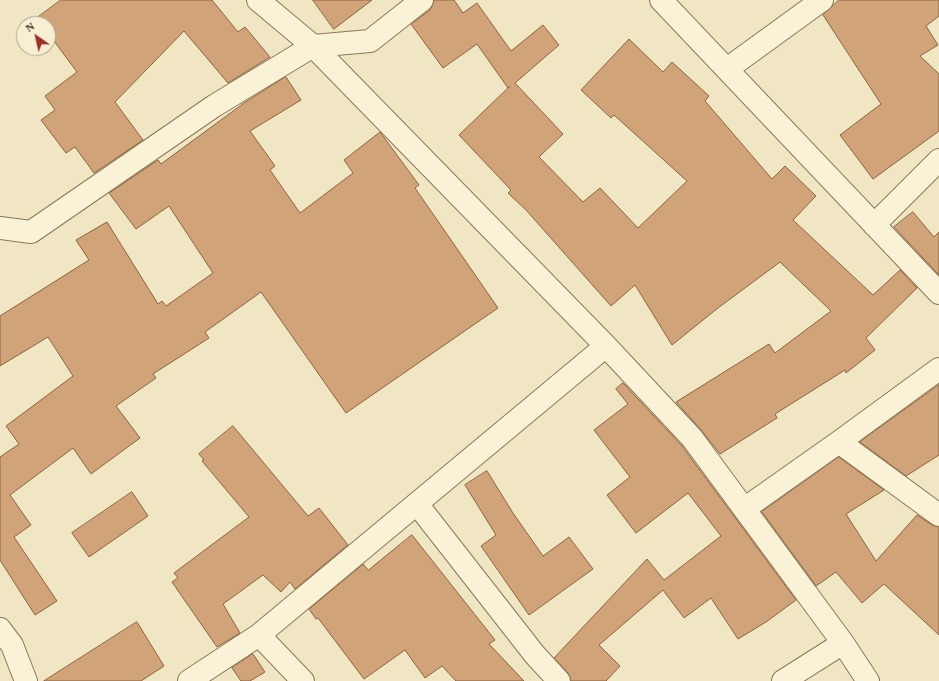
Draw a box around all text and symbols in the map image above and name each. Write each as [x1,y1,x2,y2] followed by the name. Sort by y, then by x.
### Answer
[16,16,56,56] north arrow
[23,20,36,34] text: N

